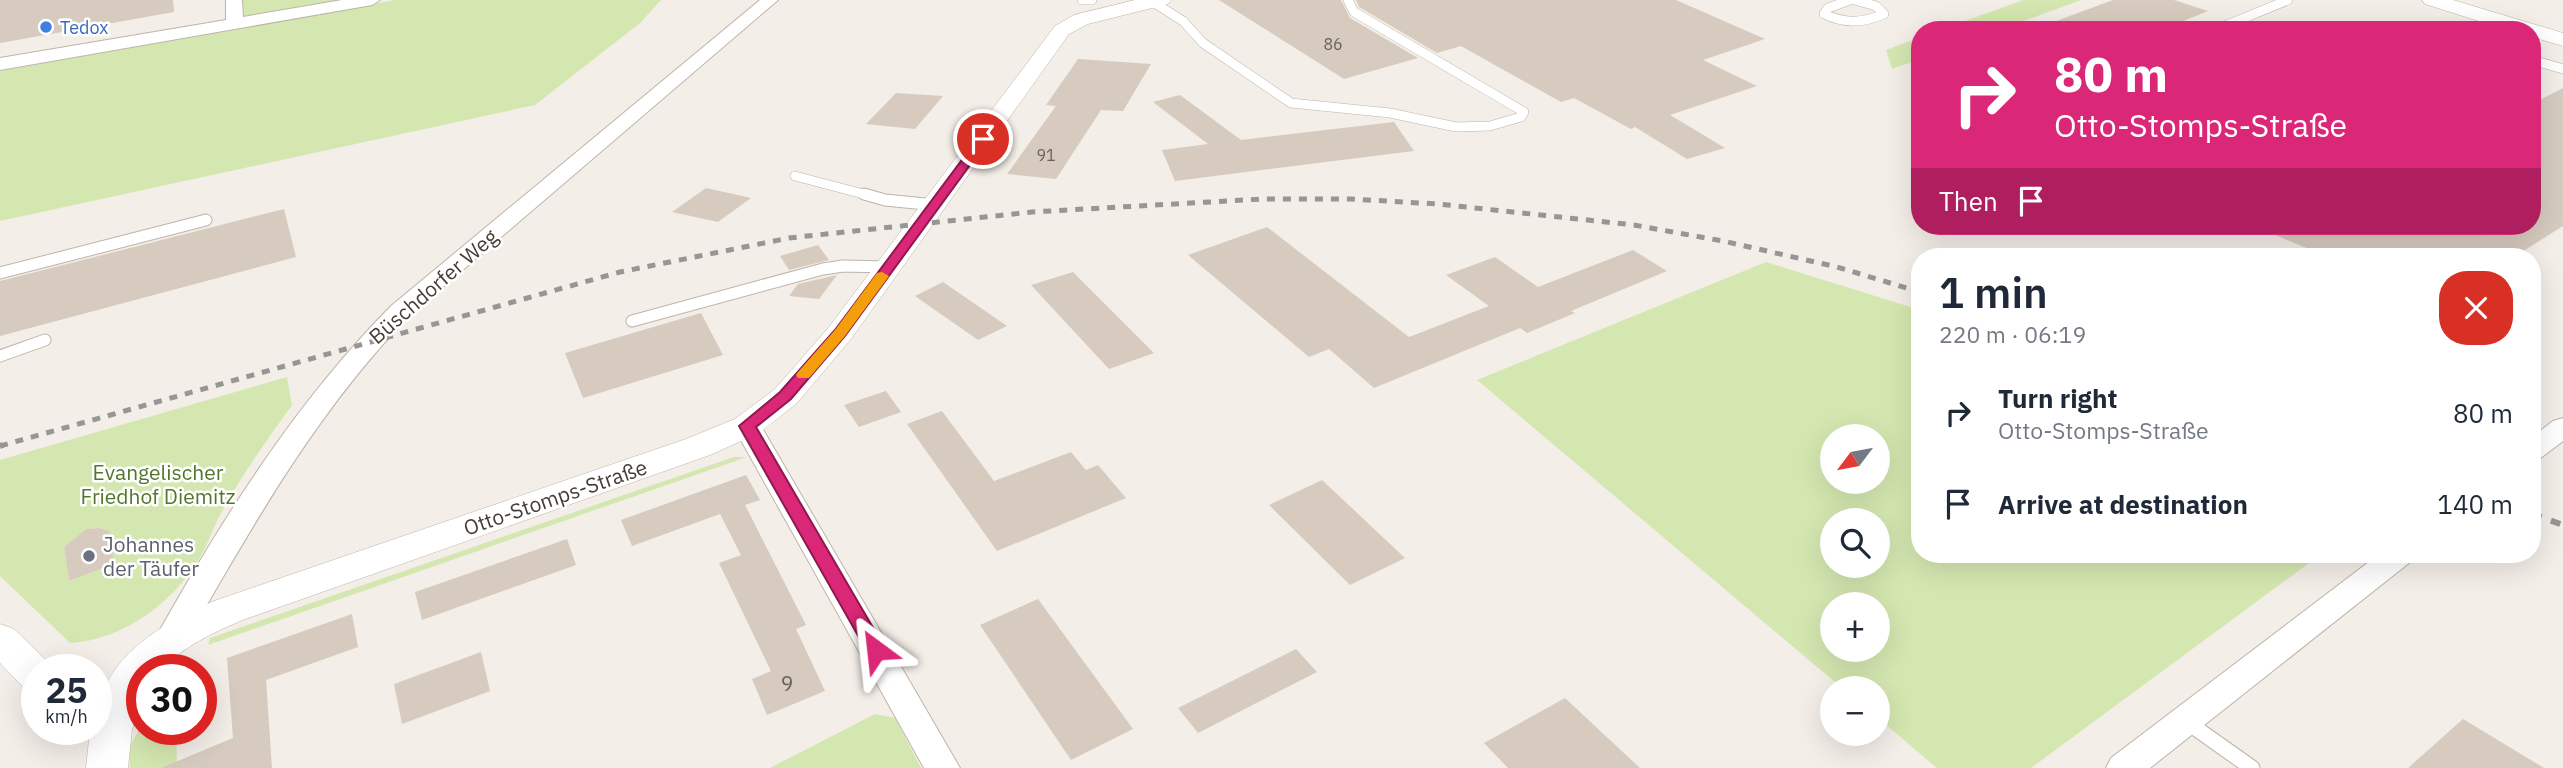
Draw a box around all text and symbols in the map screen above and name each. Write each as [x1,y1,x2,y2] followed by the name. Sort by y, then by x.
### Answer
[60,16,108,39] place label: Tedox
[38,19,54,35] marker: Tedox
[1323,34,1343,54] house number: 86
[2054,42,2168,105] text: 80 m
[1939,49,2030,140] icon: right
[2054,104,2347,146] text: Otto-Stomps-Straße
[953,109,1013,169] pin
[964,120,1002,158] icon: arrive
[1036,145,1056,165] house number: 91
[2012,182,2050,220] icon: arrive
[1939,184,1998,218] text: Then
[363,222,503,350] street label: Büschdorfer Weg
[1939,265,2048,320] text: 1 min
[2439,271,2513,345] button: close
[1939,319,2086,349] text: 220 m · 06:19
[1998,381,2117,415] text: Turn right
[1939,394,1977,432] icon: right
[2453,396,2513,430] text: 80 m
[1998,415,2209,445] text: Otto-Stomps-Straße
[1820,424,1890,494] north arrow
[1820,424,1890,746] map controls
[459,452,651,542] street label: Otto-Stomps-Straße
[81,458,236,510] park label: Evangelischer Friedhof Diemitz
[1939,485,1977,523] icon: arrive
[1998,487,2248,521] text: Arrive at destination
[2437,487,2513,521] text: 140 m
[1820,508,1890,578] button: search
[103,530,199,582] place label: Johannes der Täufer
[81,548,97,564] marker: Johannes der Täufer
[1820,592,1890,662] button: +
[839,613,913,687] position arrow
[126,654,217,745] speed limit sign: 30
[45,667,88,713] text: 25
[781,669,793,697] house number: 9
[1820,676,1890,746] button: −
[45,705,88,728] text: km/h

